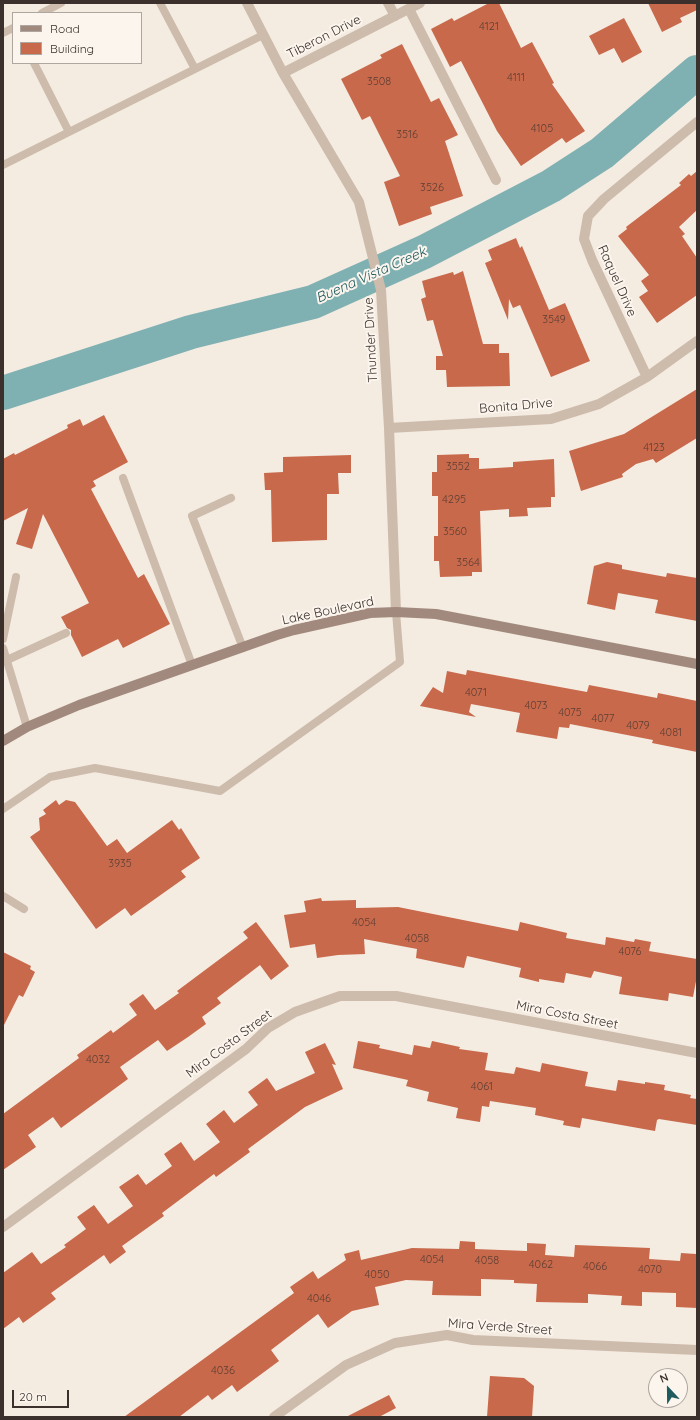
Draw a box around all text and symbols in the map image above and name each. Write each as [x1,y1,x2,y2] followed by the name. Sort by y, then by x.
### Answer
[12,12,142,64] legend
[284,12,364,62] street label: Tiberon Drive
[479,20,499,34] house number: 4121
[50,21,80,36] text: Road
[50,41,94,56] text: Building
[507,71,525,85] house number: 4111
[367,75,391,89] house number: 3508
[531,122,553,136] house number: 4105
[396,128,418,142] house number: 3516
[420,181,444,195] house number: 3526
[313,243,429,307] water label: Buena Vista Creek
[594,243,640,319] street label: Raquel Drive
[361,297,381,383] street label: Thunder Drive
[542,313,566,327] house number: 3549
[479,395,553,417] street label: Bonita Drive
[643,441,665,455] house number: 4123
[446,460,470,474] house number: 3552
[442,493,466,507] house number: 4295
[443,525,467,539] house number: 3560
[456,556,480,570] house number: 3564
[281,594,375,628] street label: Lake Boulevard
[465,686,487,700] house number: 4071
[524,699,548,713] house number: 4073
[558,706,582,720] house number: 4075
[591,712,615,726] house number: 4077
[626,719,650,733] house number: 4079
[660,726,682,740] house number: 4081
[108,857,132,871] house number: 3935
[352,916,376,930] house number: 4054
[405,932,429,946] house number: 4058
[619,945,641,959] house number: 4076
[515,997,619,1033] street label: Mira Costa Street
[183,1007,275,1081] street label: Mira Costa Street
[86,1053,110,1067] house number: 4032
[471,1080,493,1094] house number: 4061
[420,1253,444,1267] house number: 4054
[475,1254,499,1268] house number: 4058
[529,1258,553,1272] house number: 4062
[583,1260,607,1274] house number: 4066
[638,1263,662,1277] house number: 4070
[365,1268,389,1282] house number: 4050
[307,1292,331,1306] house number: 4046
[447,1316,553,1338] street label: Mira Verde Street
[211,1364,235,1378] house number: 4036
[648,1368,688,1408] north arrow
[658,1370,670,1386] text: N
[14,1382,71,1408] scale bar
[19,1389,47,1404] text: 20 m

